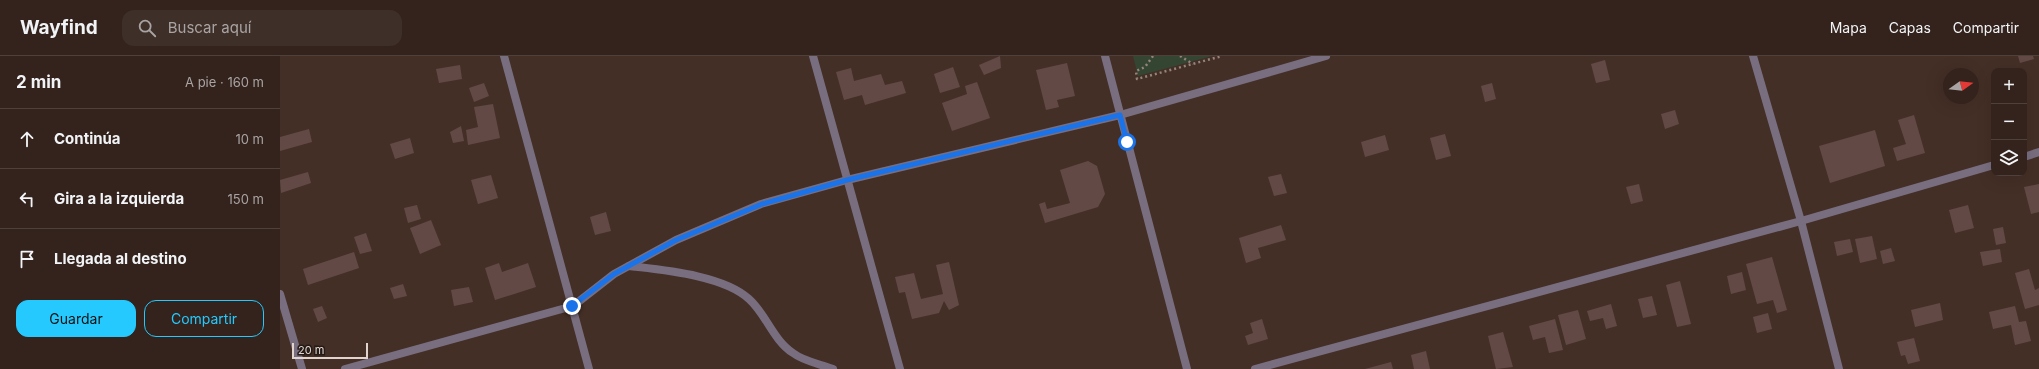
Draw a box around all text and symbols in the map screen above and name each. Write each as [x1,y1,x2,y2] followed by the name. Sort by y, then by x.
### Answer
[122,10,402,46] search box
[20,16,98,39] text: Wayfind
[136,17,158,39] icon: search
[168,18,251,37] text: Buscar aquí
[1830,19,1867,36] text: Mapa
[1889,19,1931,36] text: Capas
[1953,19,2019,36] text: Compartir
[1943,68,1979,104] north arrow
[1991,68,2027,176] map controls
[1991,68,2027,104] button: +
[16,72,61,92] text: 2 min
[185,74,264,90] text: A pie · 160 m
[1991,104,2027,140] button: −
[16,128,38,150] icon: ahead
[54,129,121,148] text: Continúa
[235,131,264,147] text: 10 m
[1118,133,1136,151] route start
[1991,140,2027,176] button: layers
[16,188,38,210] icon: left
[54,189,184,208] text: Gira a la izquierda
[228,191,264,207] text: 150 m
[16,248,38,270] icon: arrive
[54,249,187,268] text: Llegada al destino
[563,297,581,315] route end
[16,300,136,337] button: Guardar
[144,300,264,337] button: Compartir
[292,341,368,360] scale bar
[298,343,324,357] text: 20 m

